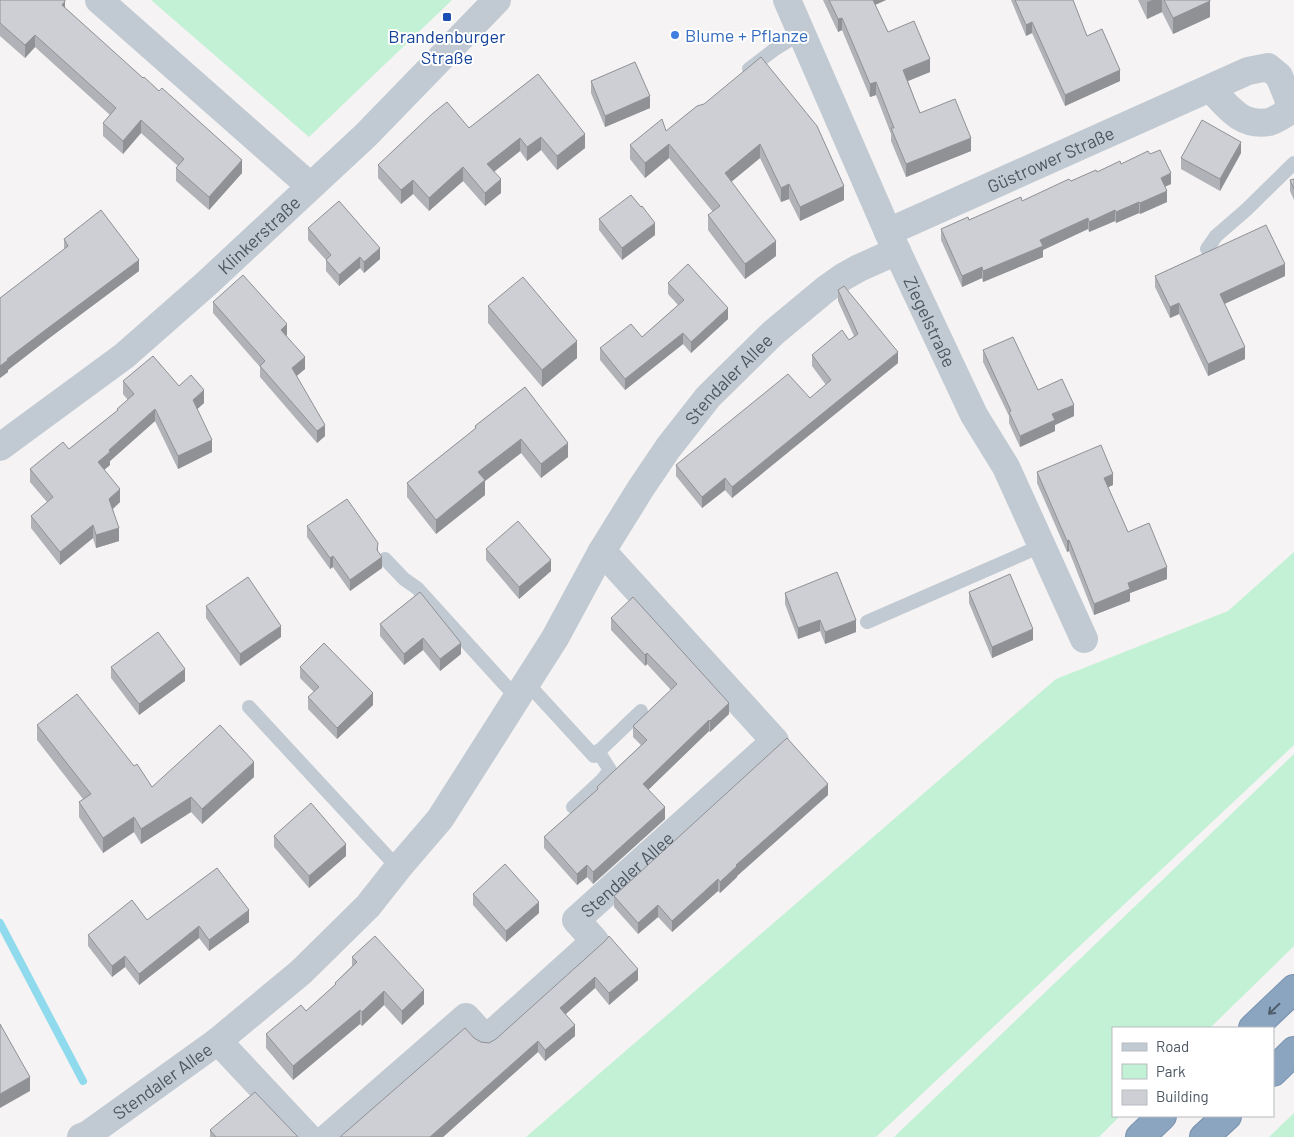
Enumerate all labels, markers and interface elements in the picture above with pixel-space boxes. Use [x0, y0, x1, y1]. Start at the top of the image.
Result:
marker: Brandenburger Straße [441, 11, 453, 23]
place label: Blume + Pflanze [685, 24, 808, 46]
place label: Brandenburger Straße [388, 25, 506, 68]
marker: Blume + Pflanze [669, 29, 681, 41]
street label: Güstrower Straße [984, 121, 1117, 197]
street label: Klinkerstraße [213, 191, 305, 279]
street label: Ziegelstraße [899, 273, 961, 371]
street label: Stendaler Allee [680, 329, 777, 429]
street label: Stendaler Allee [576, 827, 678, 922]
one-way arrow [1267, 1003, 1280, 1015]
legend [1112, 1027, 1274, 1117]
text: Road [1156, 1037, 1189, 1055]
street label: Stendaler Allee [108, 1038, 216, 1124]
text: Park [1156, 1062, 1186, 1080]
text: Building [1156, 1087, 1209, 1105]

